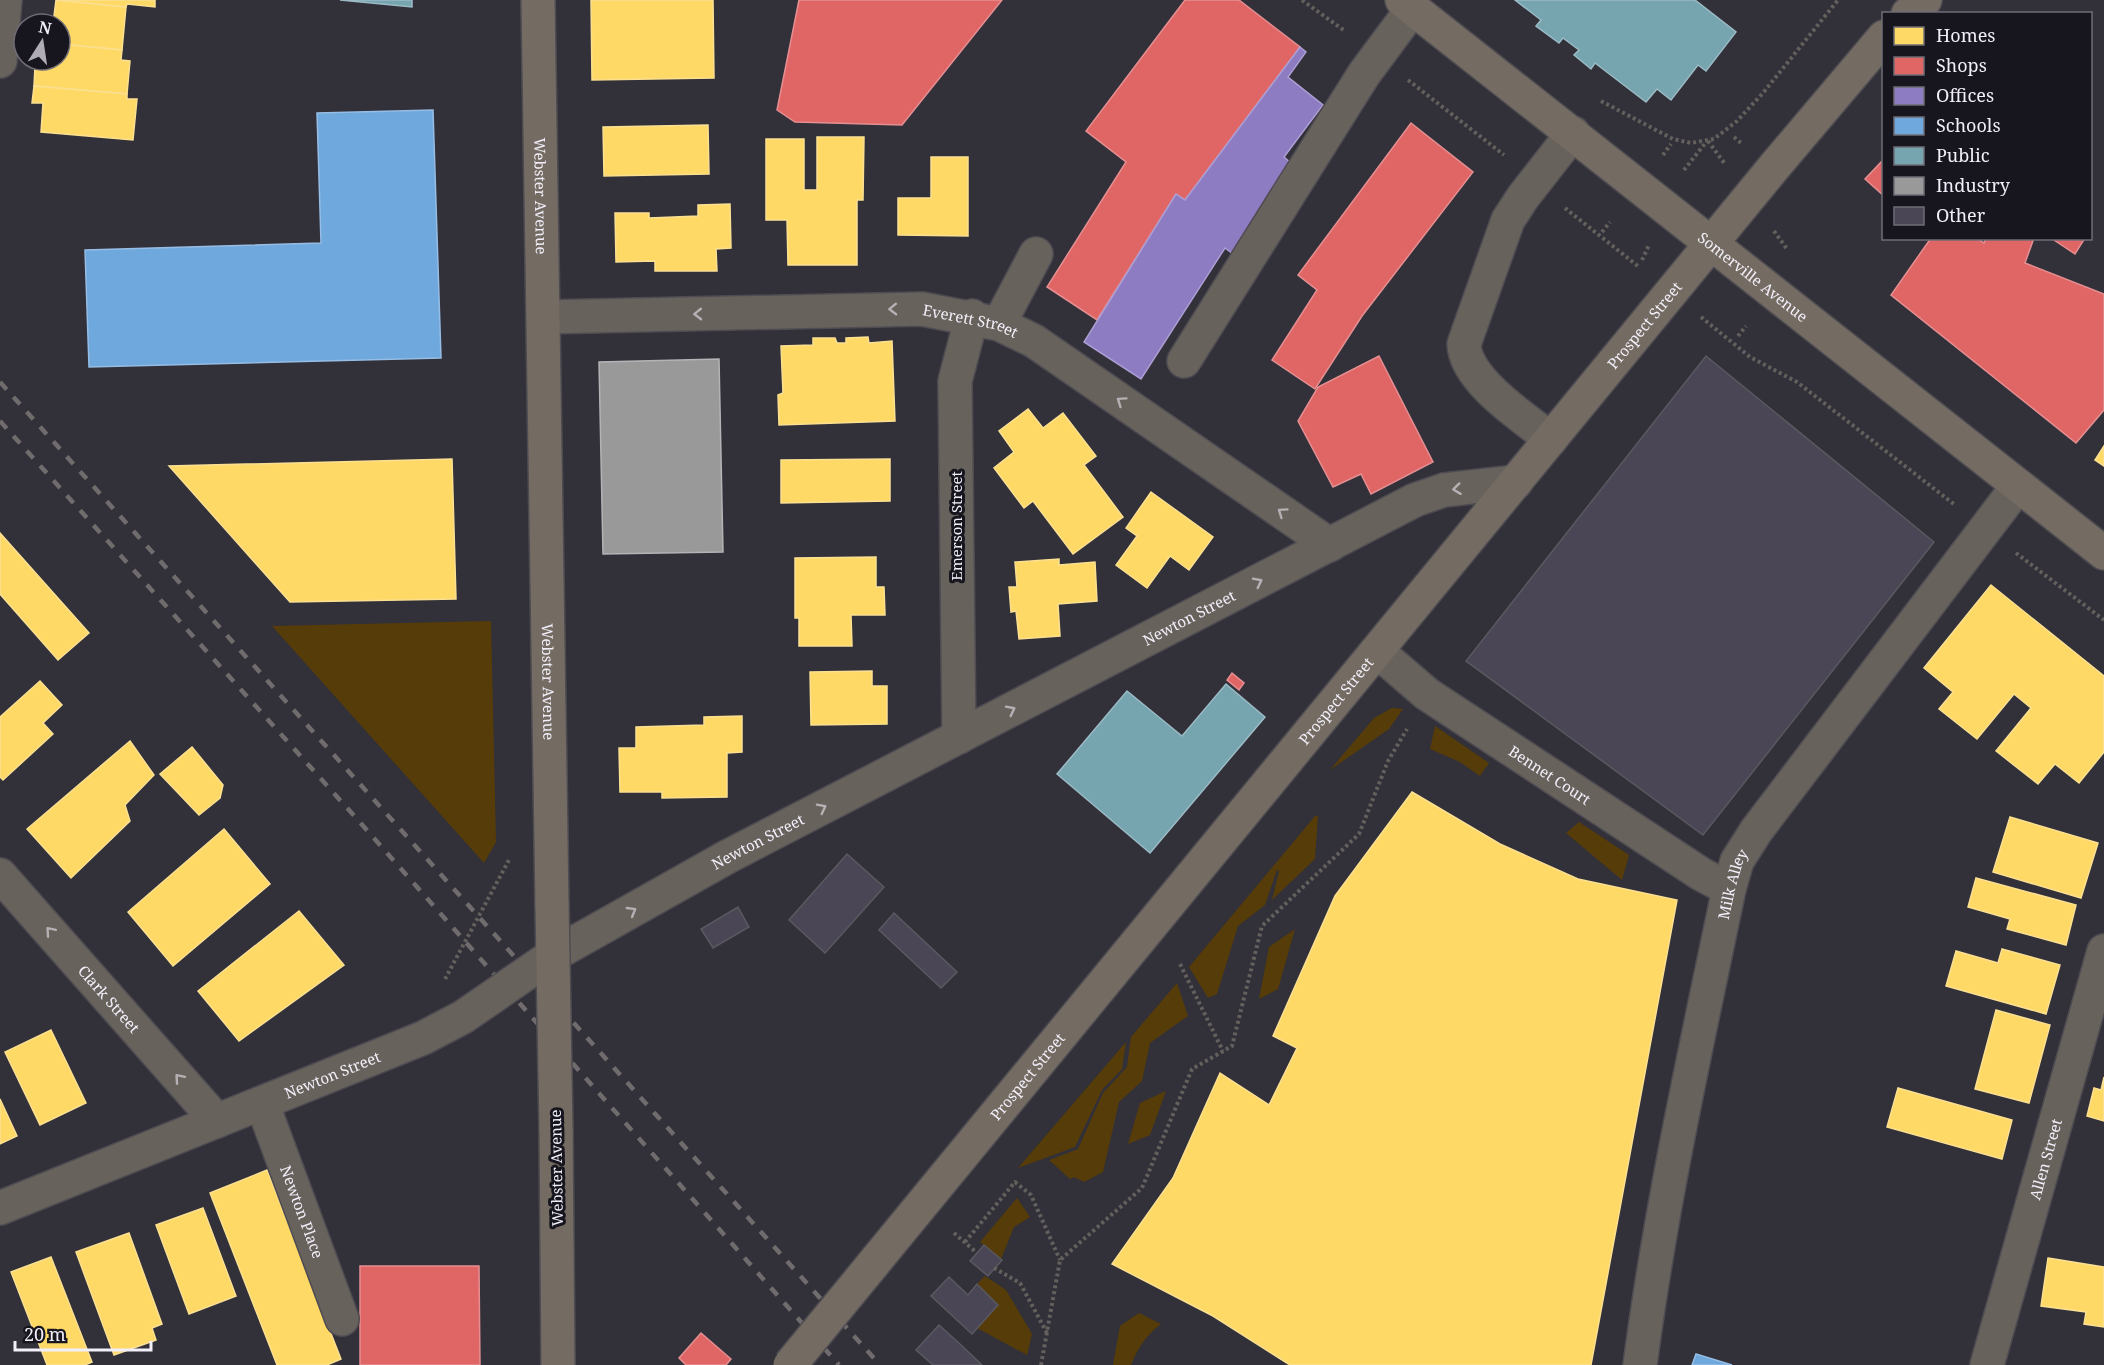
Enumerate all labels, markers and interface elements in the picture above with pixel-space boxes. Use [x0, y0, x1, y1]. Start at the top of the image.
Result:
north arrow [12, 12, 72, 72]
legend [1882, 12, 2092, 240]
text: N [37, 15, 54, 39]
text: Homes [1936, 23, 1995, 47]
text: Shops [1936, 53, 1987, 77]
text: Offices [1936, 83, 1994, 107]
text: Schools [1936, 113, 2001, 137]
street label: Webster Avenue [530, 137, 552, 255]
text: Public [1936, 143, 1990, 167]
text: Industry [1936, 173, 2011, 197]
text: Other [1936, 203, 1986, 227]
street label: Somerville Avenue [1694, 227, 1812, 326]
street label: Prospect Street [1602, 277, 1686, 373]
street label: Everett Street [921, 299, 1022, 342]
one-way arrow [889, 303, 898, 316]
one-way arrow [694, 308, 703, 320]
one-way arrow [1117, 397, 1128, 408]
street label: Emerson Street [946, 471, 966, 581]
one-way arrow [1453, 482, 1462, 494]
one-way arrow [1277, 508, 1288, 519]
one-way arrow [1252, 578, 1263, 589]
street label: Newton Street [1139, 585, 1239, 650]
street label: Webster Avenue [538, 623, 559, 740]
street label: Prospect Street [1294, 653, 1377, 748]
one-way arrow [1004, 706, 1015, 717]
street label: Bennet Court [1505, 741, 1595, 809]
one-way arrow [815, 804, 826, 815]
street label: Newton Street [708, 809, 807, 874]
street label: Milk Alley [1713, 844, 1753, 921]
one-way arrow [626, 907, 636, 918]
one-way arrow [46, 928, 57, 938]
street label: Clark Street [74, 961, 144, 1037]
street label: Prospect Street [985, 1028, 1069, 1124]
street label: Newton Street [281, 1046, 383, 1103]
one-way arrow [175, 1074, 186, 1084]
street label: Webster Avenue [545, 1109, 567, 1227]
street label: Allen Street [2024, 1116, 2066, 1202]
street label: Newton Place [276, 1163, 329, 1261]
scale bar [15, 1314, 152, 1352]
text: 20 m [24, 1322, 66, 1346]

